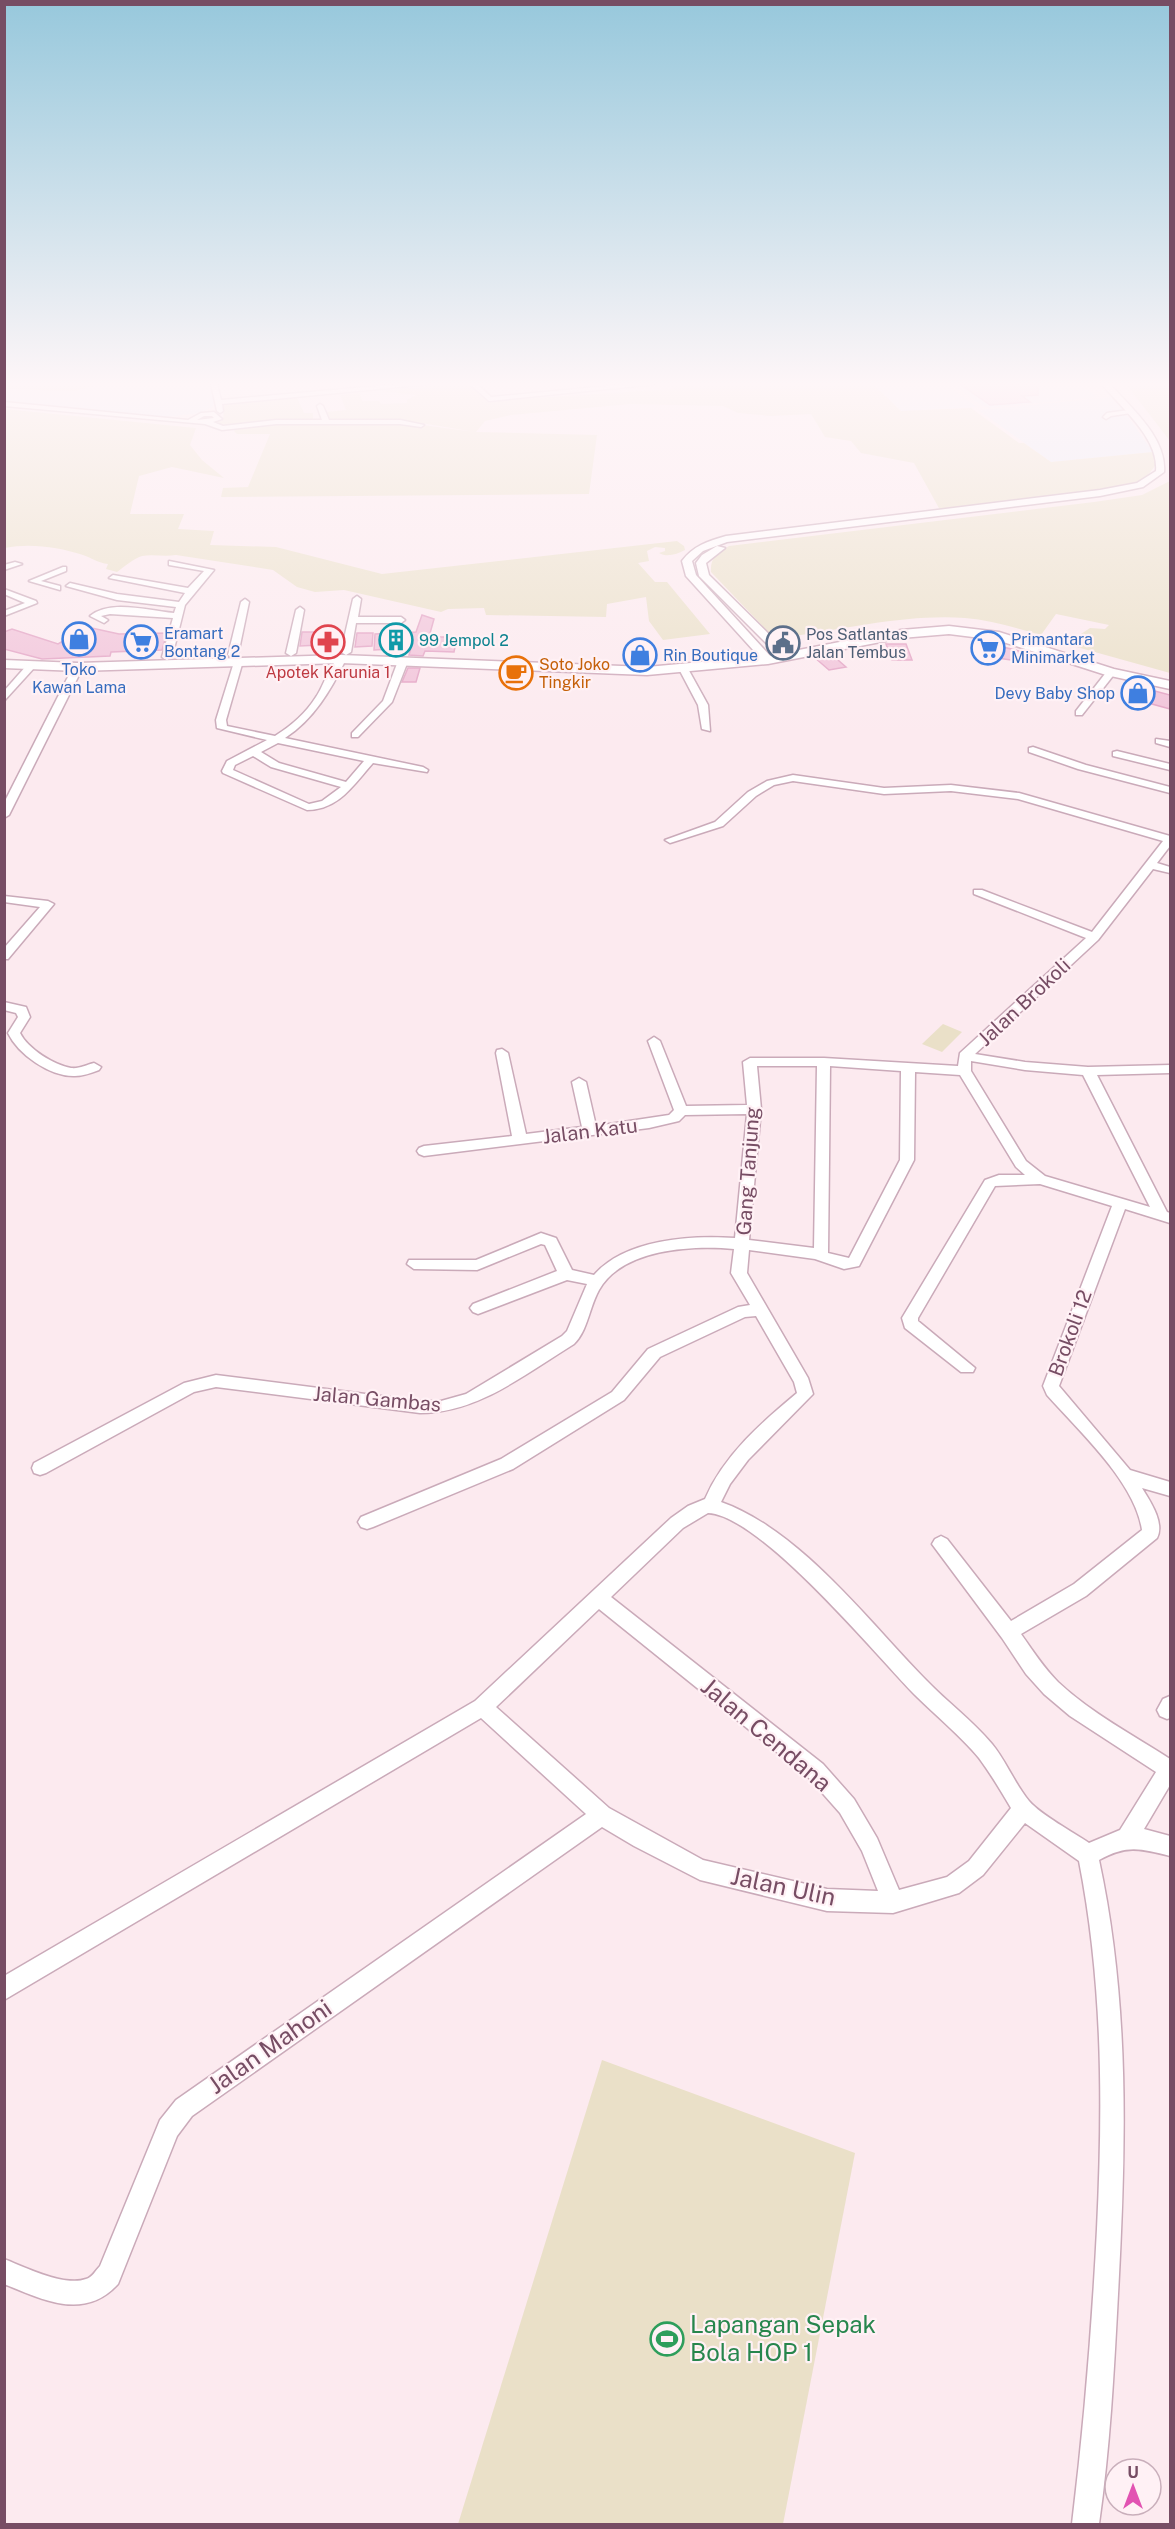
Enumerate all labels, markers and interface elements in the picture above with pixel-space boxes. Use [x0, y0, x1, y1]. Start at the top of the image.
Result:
shop icon: Toko Kawan Lama [61, 621, 97, 657]
building icon: 99 Jempol 2 [378, 622, 414, 658]
supermarket icon: Eramart Bontang 2 [123, 624, 159, 660]
place label: Eramart Bontang 2 [164, 624, 240, 661]
pharmacy icon: Apotek Karunia 1 [310, 624, 346, 660]
public building icon: Pos Satlantas Jalan Tembus [765, 625, 801, 661]
place label: Pos Satlantas Jalan Tembus [806, 625, 908, 662]
supermarket icon: Primantara Minimarket [970, 630, 1006, 666]
place label: Primantara Minimarket [1011, 630, 1095, 667]
place label: 99 Jempol 2 [419, 631, 509, 650]
shop icon: Rin Boutique [622, 637, 658, 673]
place label: Rin Boutique [663, 646, 758, 665]
cafe icon: Soto Joko Tingkir [498, 655, 534, 691]
place label: Soto Joko Tingkir [539, 655, 610, 692]
place label: Toko Kawan Lama [32, 660, 126, 697]
place label: Apotek Karunia 1 [265, 663, 391, 682]
shop icon: Devy Baby Shop [1120, 675, 1156, 711]
place label: Devy Baby Shop [994, 684, 1115, 703]
street label: Jalan Brokoli [973, 953, 1075, 1051]
street label: Gang Tanjung [732, 1106, 764, 1236]
street label: Jalan Katu [541, 1113, 639, 1149]
street label: Brokoli 12 [1043, 1286, 1097, 1380]
street label: Jalan Gambas [312, 1381, 442, 1417]
street label: Jalan Cendana [696, 1672, 837, 1797]
street label: Jalan Ulin [728, 1861, 838, 1911]
street label: Jalan Mahoni [202, 1993, 337, 2099]
place label: Lapangan Sepak Bola HOP 1 [690, 2310, 876, 2366]
sports icon: Lapangan Sepak Bola HOP 1 [649, 2321, 685, 2357]
north arrow [1103, 2457, 1163, 2517]
text: U [1127, 2463, 1139, 2482]

